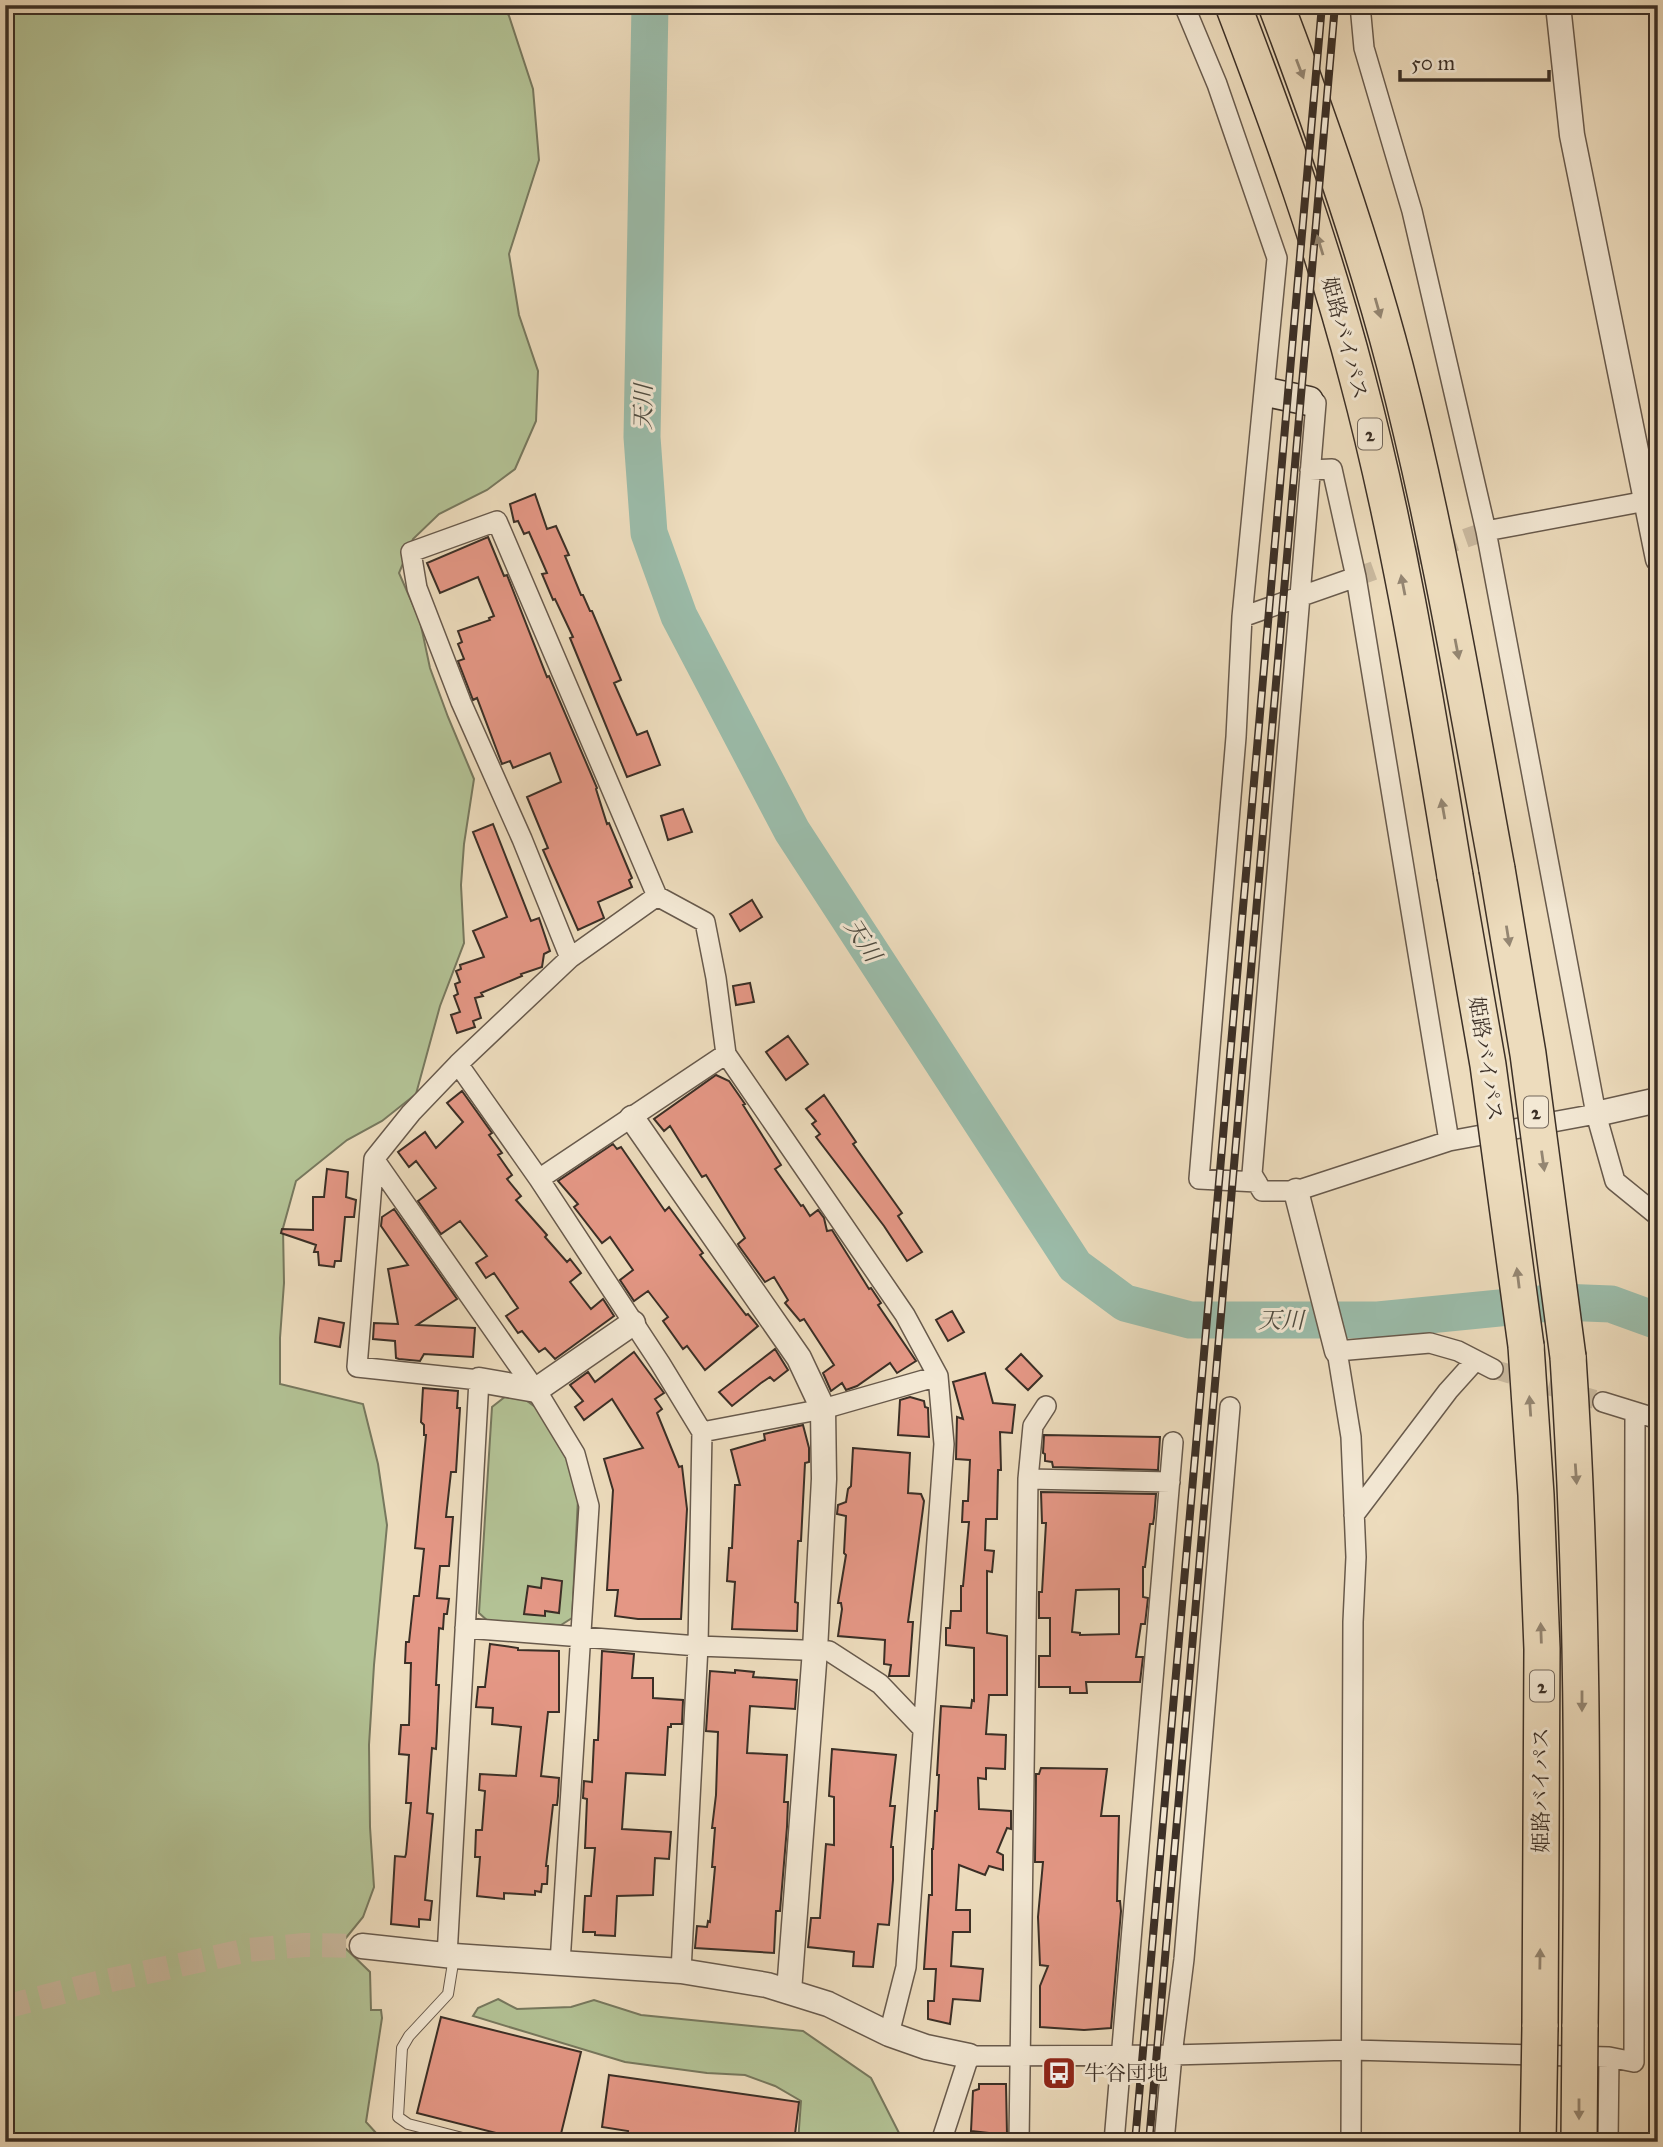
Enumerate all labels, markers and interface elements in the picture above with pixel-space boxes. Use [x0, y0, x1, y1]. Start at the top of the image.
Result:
scale bar [1400, 38, 1549, 82]
text: 50 m [1411, 50, 1456, 76]
one-way arrow [1295, 59, 1306, 80]
one-way arrow [1314, 234, 1324, 255]
street label: 姫路バイパス [1316, 274, 1374, 402]
one-way arrow [1374, 298, 1384, 319]
water label: 天川 [629, 381, 657, 430]
road number: 2 [1358, 418, 1382, 449]
one-way arrow [1398, 574, 1409, 596]
one-way arrow [1451, 638, 1462, 660]
one-way arrow [1438, 797, 1449, 819]
water label: 天川 [839, 913, 889, 969]
one-way arrow [1503, 925, 1514, 947]
street label: 姫路バイパス [1463, 995, 1509, 1123]
road number: 2 [1524, 1096, 1548, 1128]
one-way arrow [1538, 1150, 1549, 1172]
one-way arrow [1512, 1267, 1523, 1289]
water label: 天川 [1258, 1306, 1307, 1334]
one-way arrow [1524, 1395, 1535, 1417]
one-way arrow [1570, 1463, 1581, 1485]
one-way arrow [1536, 1622, 1547, 1644]
road number: 2 [1530, 1670, 1554, 1702]
one-way arrow [1576, 1691, 1588, 1713]
street label: 姫路バイパス [1528, 1727, 1554, 1853]
one-way arrow [1534, 1948, 1546, 1970]
bus stop icon: 牛谷団地 [1040, 2054, 1078, 2092]
place label: 牛谷団地 [1084, 2060, 1168, 2086]
one-way arrow [1573, 2098, 1585, 2120]

